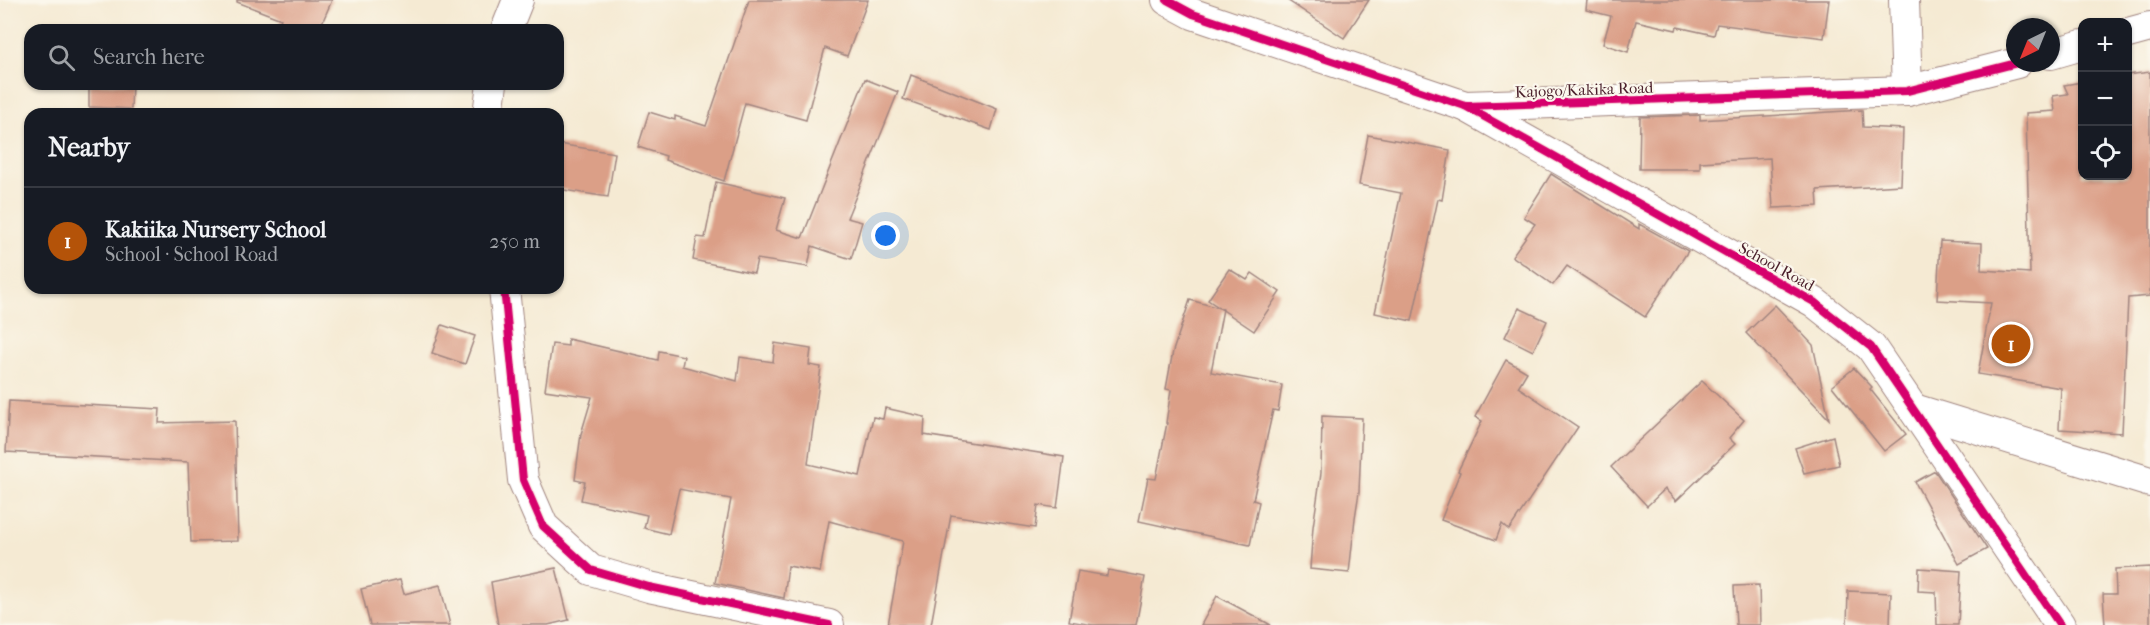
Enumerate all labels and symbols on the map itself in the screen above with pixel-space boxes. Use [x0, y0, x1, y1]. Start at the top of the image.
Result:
north arrow [2006, 18, 2060, 72]
street label: Kajogo/Kakika Road [1514, 78, 1654, 101]
your location [871, 221, 900, 250]
street label: School Road [1736, 238, 1818, 295]
pin: 1 [1992, 322, 2030, 366]

